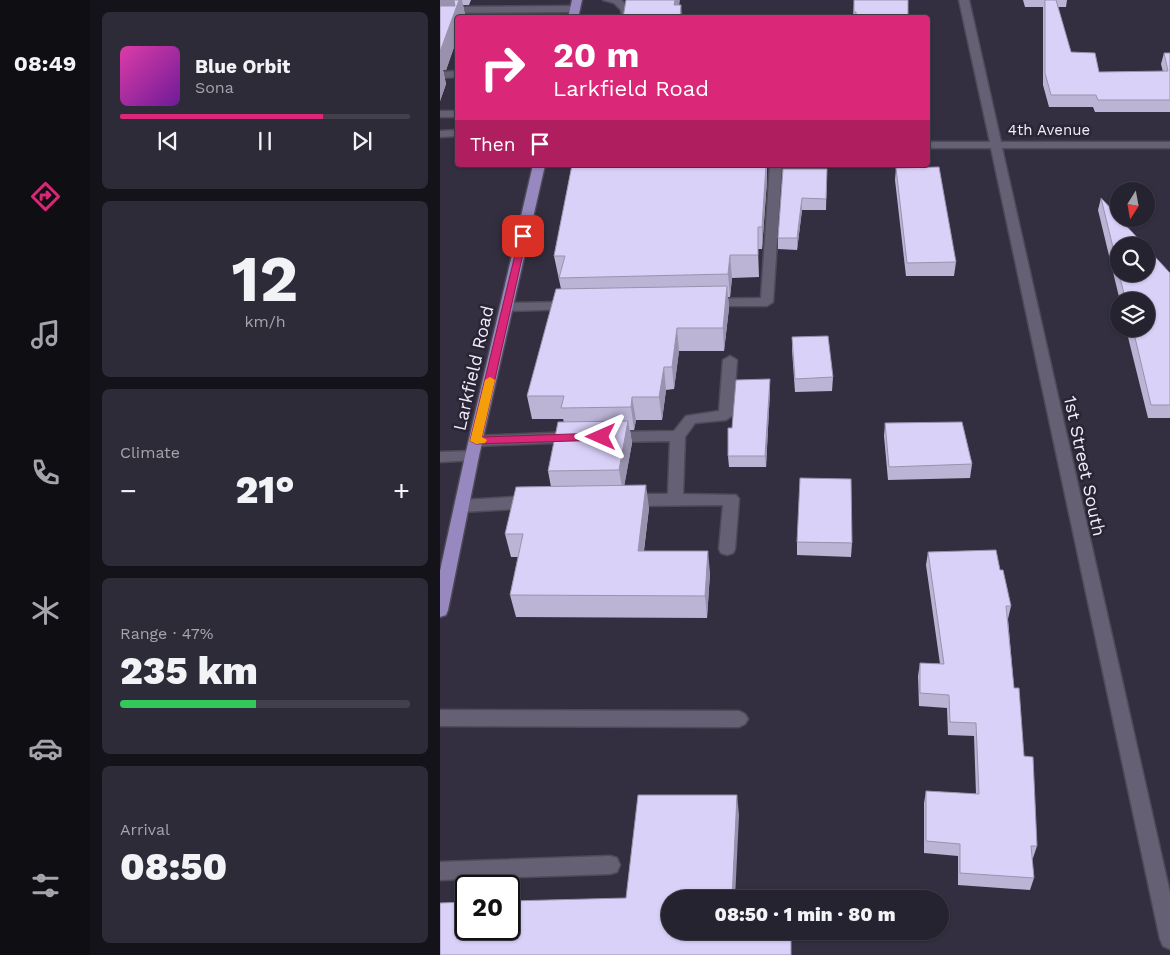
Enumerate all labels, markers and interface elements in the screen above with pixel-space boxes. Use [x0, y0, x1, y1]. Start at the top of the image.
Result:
text: 20 m [553, 34, 639, 76]
icon: right [470, 35, 535, 100]
text: 08:49 [14, 51, 76, 76]
text: Blue Orbit [195, 55, 290, 78]
text: Larkfield Road [553, 76, 709, 101]
text: Sona [195, 78, 234, 97]
street label: 4th Avenue [1008, 121, 1090, 139]
icon: previous [154, 127, 182, 155]
icon: pause [251, 127, 279, 155]
icon: next [348, 127, 376, 155]
icon: arrive [526, 130, 554, 158]
text: Then [470, 133, 516, 156]
icon: directions [28, 179, 63, 214]
north arrow [1110, 182, 1155, 228]
map controls [1110, 182, 1155, 337]
pin [502, 215, 544, 257]
icon: arrive [509, 222, 537, 250]
button: search [1110, 237, 1155, 282]
text: 12 [232, 241, 298, 317]
button: layers [1110, 292, 1155, 337]
street label: Larkfield Road [448, 303, 498, 433]
text: km/h [244, 312, 286, 331]
icon: music [28, 317, 63, 352]
street label: 1st Street South [1060, 394, 1110, 538]
position arrow [574, 410, 626, 462]
text: Climate [120, 443, 180, 462]
icon: phone [28, 455, 63, 490]
text: 21° [235, 468, 295, 512]
text: − [120, 474, 137, 507]
text: + [393, 474, 410, 507]
icon: climate [28, 593, 63, 628]
text: Range · 47% [120, 624, 214, 643]
text: 235 km [120, 649, 258, 693]
icon: car [28, 731, 63, 766]
text: Arrival [120, 820, 170, 839]
text: 08:50 [120, 845, 227, 889]
icon: filters [28, 868, 63, 903]
speed limit sign: 20 [455, 875, 520, 940]
text: 08:50 · 1 min · 80 m [715, 903, 895, 926]

